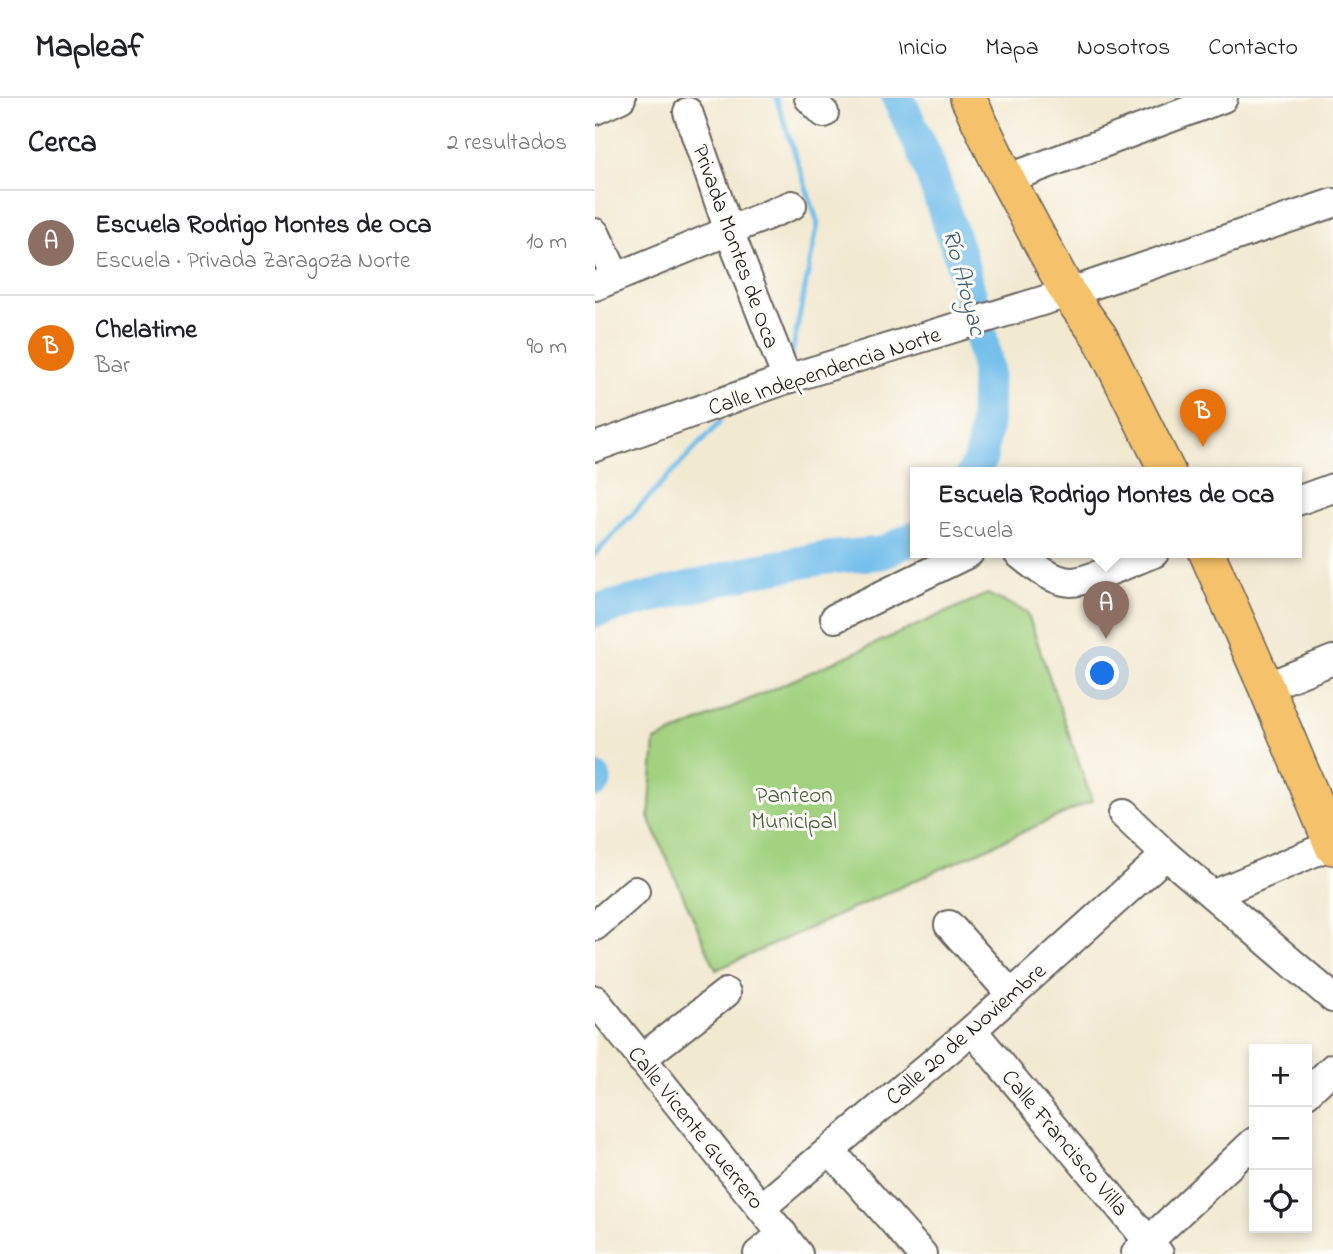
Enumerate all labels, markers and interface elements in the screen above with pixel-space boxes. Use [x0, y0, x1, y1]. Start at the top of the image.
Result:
text: Mapleaf [35, 24, 143, 72]
text: Inicio [898, 31, 947, 66]
text: Mapa [985, 31, 1039, 66]
text: Nosotros [1077, 31, 1170, 66]
text: Contacto [1208, 31, 1298, 66]
text: Cerca [28, 122, 97, 166]
text: 2 resultados [447, 127, 567, 160]
street label: Privada Montes de Oca [682, 140, 787, 354]
text: Escuela Rodrigo Montes de Oca [95, 207, 432, 245]
text: A [44, 226, 58, 259]
text: 10 m [526, 226, 567, 259]
water label: Río Atoyac [932, 226, 994, 341]
text: Escuela · Privada Zaragoza Norte [95, 245, 410, 278]
text: Chelatime [95, 312, 197, 350]
street label: Calle Independencia Norte [704, 319, 946, 426]
text: B [43, 331, 59, 364]
text: 90 m [527, 331, 567, 364]
text: Bar [95, 350, 130, 383]
pin: B [1180, 389, 1226, 447]
popup [910, 467, 1302, 558]
text: Escuela Rodrigo Montes de Oca [938, 477, 1274, 515]
text: Escuela [938, 515, 1013, 548]
pin: A [1083, 581, 1129, 639]
your location [1085, 656, 1119, 690]
park label: Panteon Municipal [751, 780, 837, 839]
street label: Calle 20 de Noviembre [879, 955, 1055, 1114]
street label: Calle Vicente Guerrero [619, 1040, 771, 1217]
map controls [1249, 1044, 1312, 1233]
button: + [1249, 1044, 1312, 1107]
street label: Calle Francisco Villa [993, 1063, 1136, 1224]
button: − [1249, 1107, 1312, 1170]
button: locate [1249, 1170, 1312, 1233]

